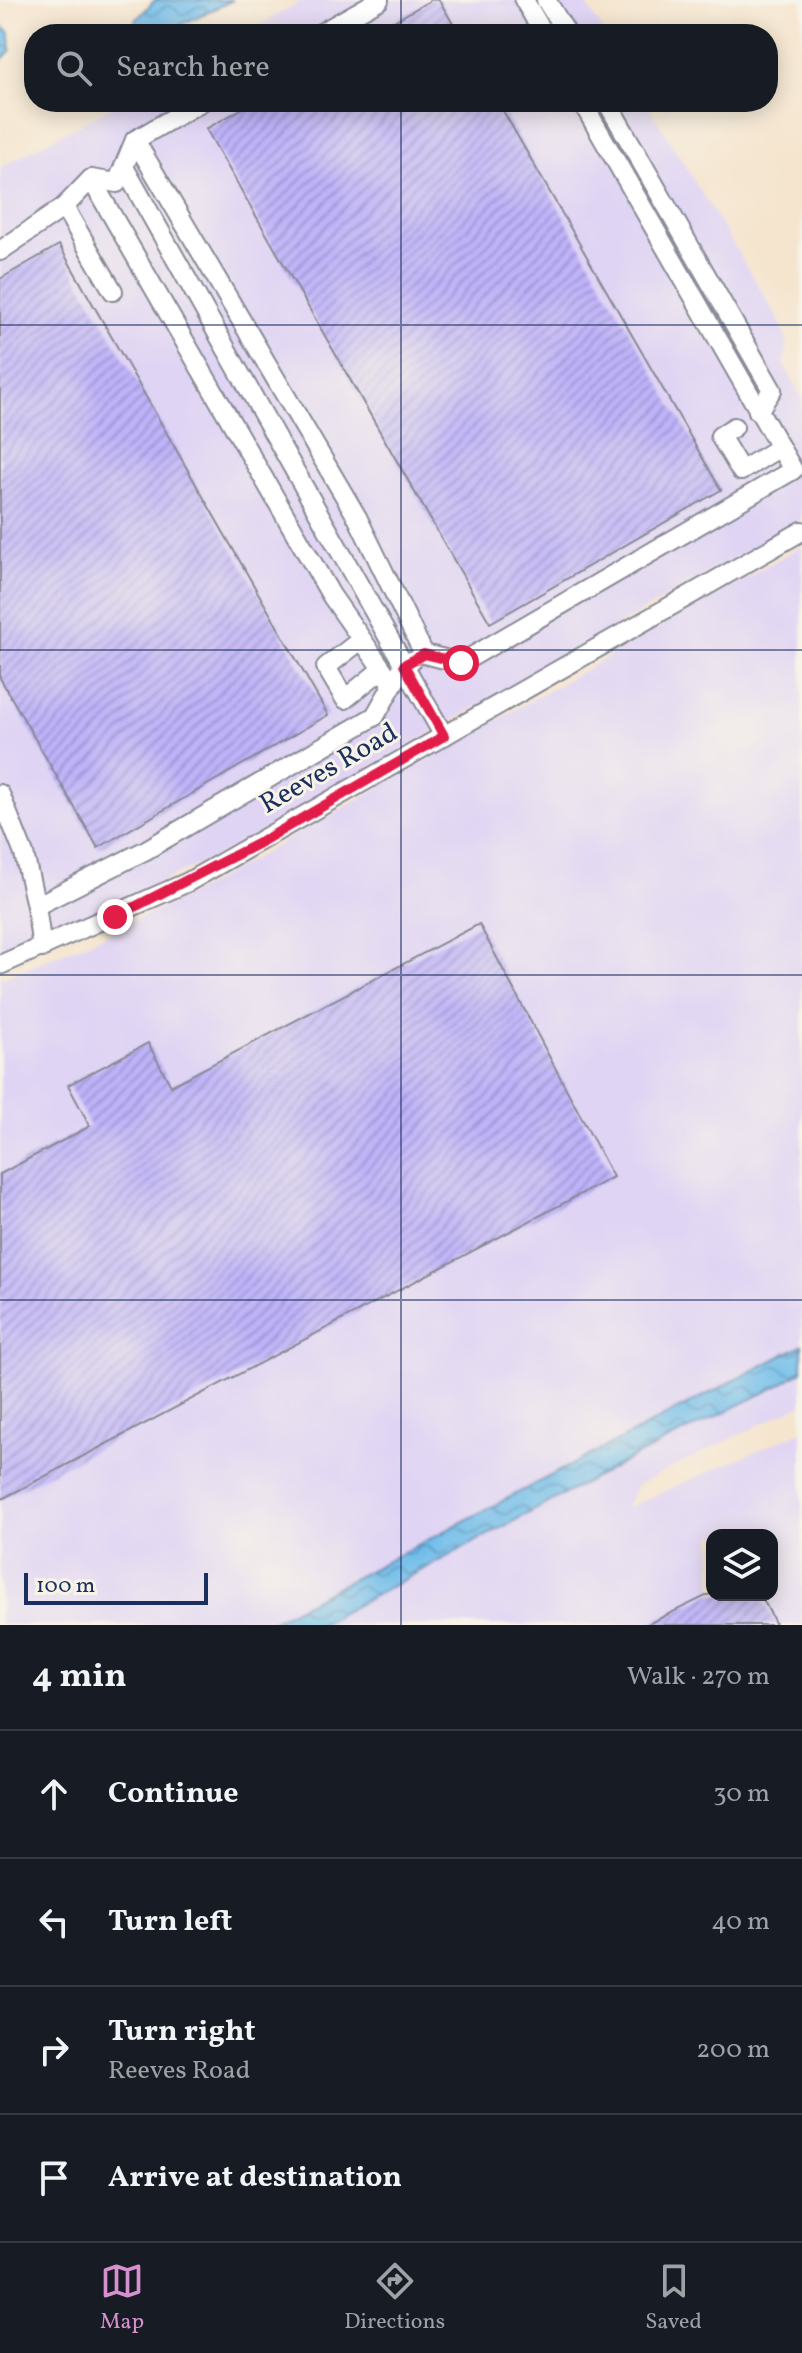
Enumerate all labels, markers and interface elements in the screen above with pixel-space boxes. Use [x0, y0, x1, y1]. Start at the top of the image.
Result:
search box [24, 24, 778, 112]
icon: search [52, 46, 96, 90]
text: Search here [116, 47, 270, 89]
route start [443, 645, 479, 681]
street label: Reeves Road [253, 714, 405, 824]
route end [97, 899, 133, 935]
map controls [706, 1529, 778, 1601]
button: layers [706, 1529, 778, 1601]
scale bar [24, 1569, 208, 1605]
text: 100 m [36, 1571, 95, 1602]
text: 4 min [32, 1654, 127, 1701]
text: Walk · 270 m [627, 1659, 770, 1695]
icon: ahead [32, 1772, 76, 1816]
text: Continue [108, 1773, 239, 1815]
text: 30 m [713, 1776, 770, 1812]
icon: left [32, 1900, 76, 1944]
text: Turn left [108, 1901, 232, 1943]
text: 40 m [711, 1904, 770, 1940]
text: Turn right [108, 2011, 256, 2053]
icon: right [32, 2028, 76, 2072]
text: 200 m [696, 2032, 770, 2068]
text: Reeves Road [108, 2053, 250, 2089]
icon: arrive [32, 2156, 76, 2200]
text: Arrive at destination [108, 2157, 402, 2199]
tab: Map [100, 2259, 144, 2338]
tab: Directions [344, 2259, 445, 2338]
tab: Saved [645, 2259, 702, 2338]

